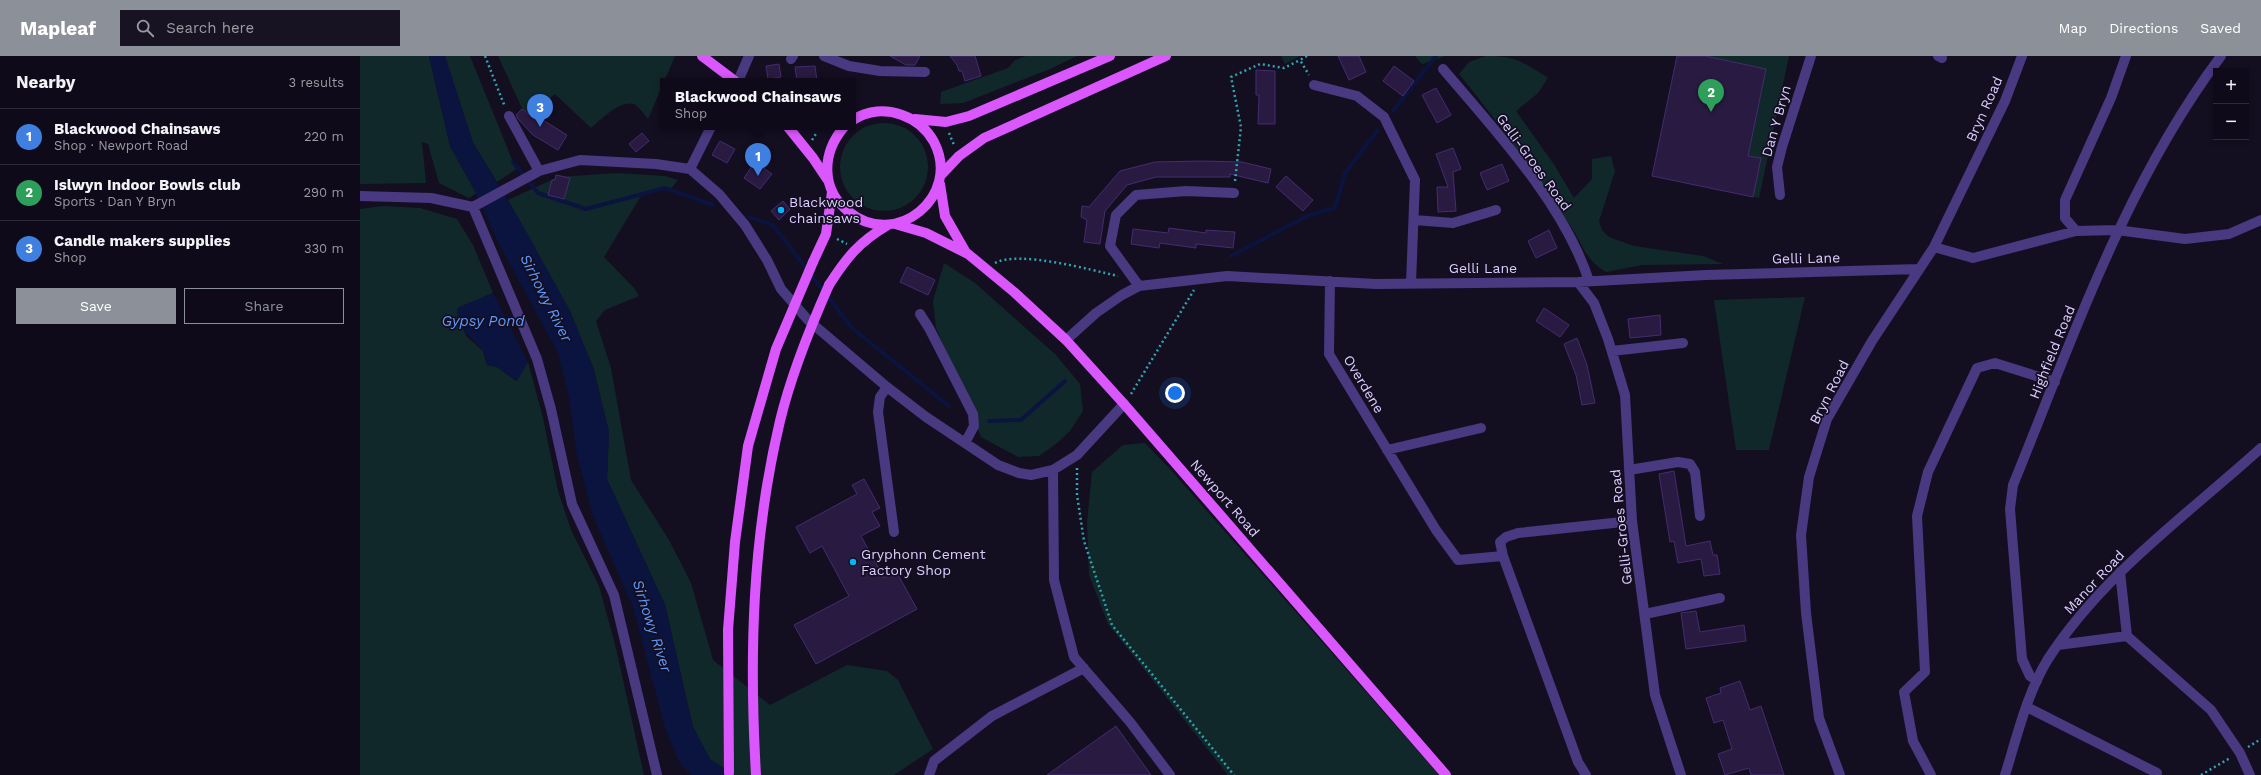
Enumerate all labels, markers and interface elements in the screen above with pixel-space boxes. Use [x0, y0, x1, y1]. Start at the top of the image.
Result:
search box [120, 10, 400, 46]
text: Mapleaf [20, 17, 96, 40]
icon: search [134, 17, 156, 39]
text: Search here [166, 19, 254, 37]
text: Map [2059, 20, 2087, 36]
text: Directions [2109, 20, 2178, 36]
text: Saved [2200, 20, 2241, 36]
map controls [2213, 68, 2249, 140]
button: + [2213, 68, 2249, 104]
text: Nearby [16, 72, 75, 92]
street label: Bryn Road [1963, 74, 2005, 144]
text: 3 results [289, 75, 344, 90]
popup [660, 78, 856, 130]
pin: 2 [1698, 79, 1724, 112]
street label: Dan Y Bryn [1758, 83, 1794, 159]
text: Blackwood Chainsaws [675, 88, 841, 106]
pin: 3 [527, 94, 553, 127]
button: − [2213, 104, 2249, 140]
text: Shop [675, 106, 707, 121]
street label: Gelli-Groes Road [1493, 110, 1575, 214]
text: Blackwood Chainsaws [54, 120, 220, 138]
text: 1 [26, 129, 32, 144]
text: 220 m [304, 129, 344, 144]
text: Shop · Newport Road [54, 138, 188, 153]
pin: 1 [745, 143, 771, 176]
text: Islwyn Indoor Bowls club [54, 176, 241, 194]
text: 2 [25, 185, 33, 200]
text: 290 m [303, 185, 344, 200]
text: Sports · Dan Y Bryn [54, 194, 176, 209]
place label: Blackwood chainsaws [789, 194, 863, 226]
marker: Blackwood chainsaws [776, 205, 786, 215]
text: Candle makers supplies [54, 232, 231, 250]
text: 3 [25, 241, 33, 256]
text: 330 m [304, 241, 344, 256]
street label: Gelli Lane [1772, 249, 1840, 267]
text: Shop [54, 250, 86, 265]
water label: Sirhowy River [516, 251, 576, 346]
street label: Gelli Lane [1449, 260, 1517, 276]
button: Save [16, 288, 176, 324]
button: Share [184, 288, 344, 324]
street label: Highfield Road [2026, 303, 2078, 401]
water label: Gypsy Pond [442, 312, 525, 330]
street label: Overdene [1340, 352, 1388, 416]
street label: Bryn Road [1806, 357, 1852, 427]
your location [1165, 383, 1185, 403]
street label: Newport Road [1187, 456, 1263, 540]
street label: Gelli-Groes Road [1607, 468, 1635, 586]
place label: Gryphonn Cement Factory Shop [861, 546, 986, 578]
street label: Manor Road [2060, 547, 2128, 617]
marker: Gryphonn Cement Factory Shop [848, 557, 858, 567]
water label: Sirhowy River [629, 577, 676, 676]

